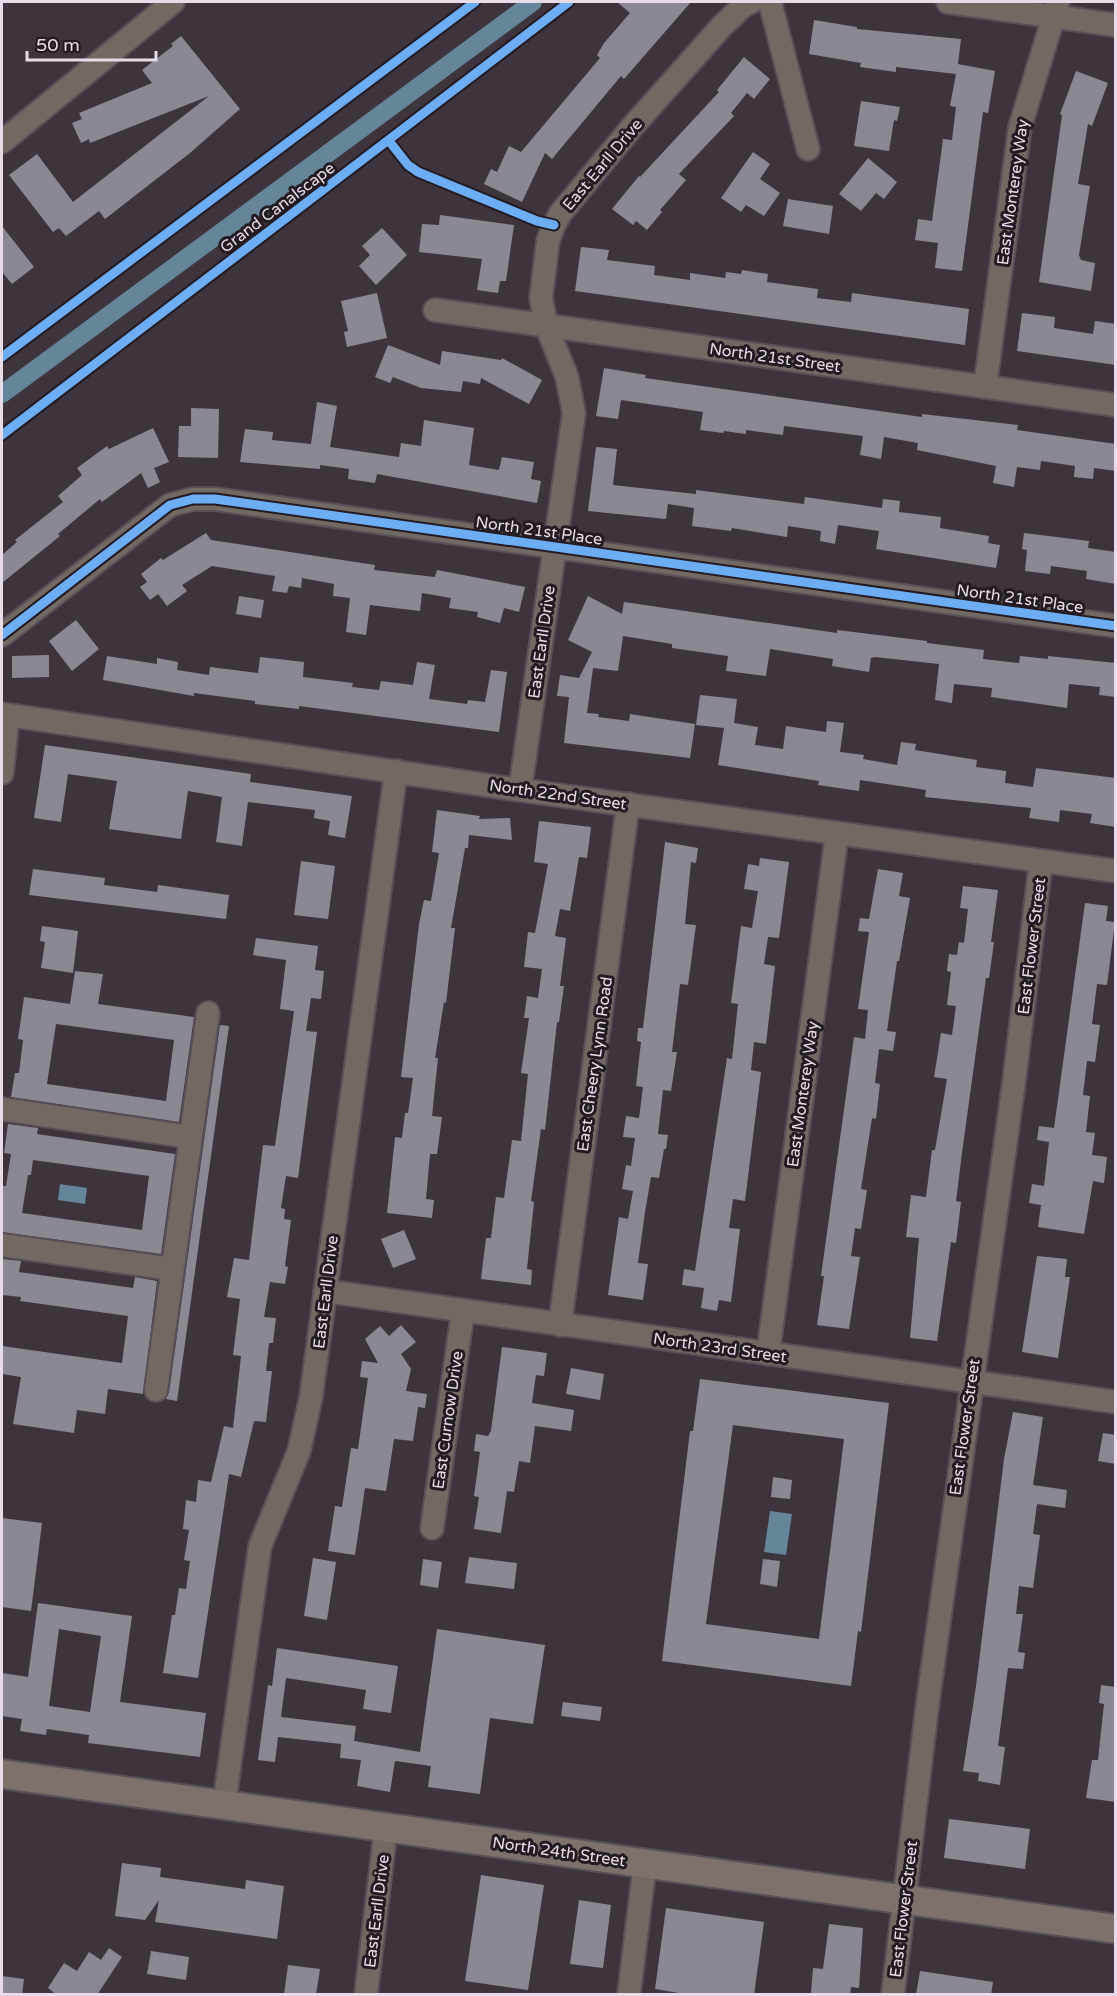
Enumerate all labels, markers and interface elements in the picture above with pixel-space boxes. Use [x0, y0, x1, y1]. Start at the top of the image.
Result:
scale bar [27, 24, 156, 62]
text: 50 m [36, 34, 80, 56]
street label: East Earll Drive [559, 115, 647, 215]
street label: East Monterey Way [993, 117, 1033, 266]
street label: Grand Canalscape [216, 158, 339, 257]
street label: North 21st Street [708, 339, 842, 377]
street label: North 21st Place [474, 512, 603, 550]
street label: North 21st Place [955, 580, 1084, 618]
street label: East Earll Drive [524, 584, 560, 700]
street label: North 22nd Street [488, 775, 628, 815]
street label: East Flower Street [1014, 877, 1050, 1016]
street label: East Cheery Lynn Road [573, 975, 617, 1153]
street label: East Monterey Way [783, 1019, 823, 1168]
street label: East Earll Drive [309, 1234, 343, 1350]
street label: North 23rd Street [652, 1329, 788, 1367]
street label: East Curnow Drive [428, 1350, 468, 1491]
street label: East Flower Street [945, 1358, 984, 1497]
street label: North 24th Street [491, 1833, 627, 1871]
street label: East Flower Street [886, 1840, 922, 1979]
street label: East Earll Drive [360, 1853, 394, 1969]

